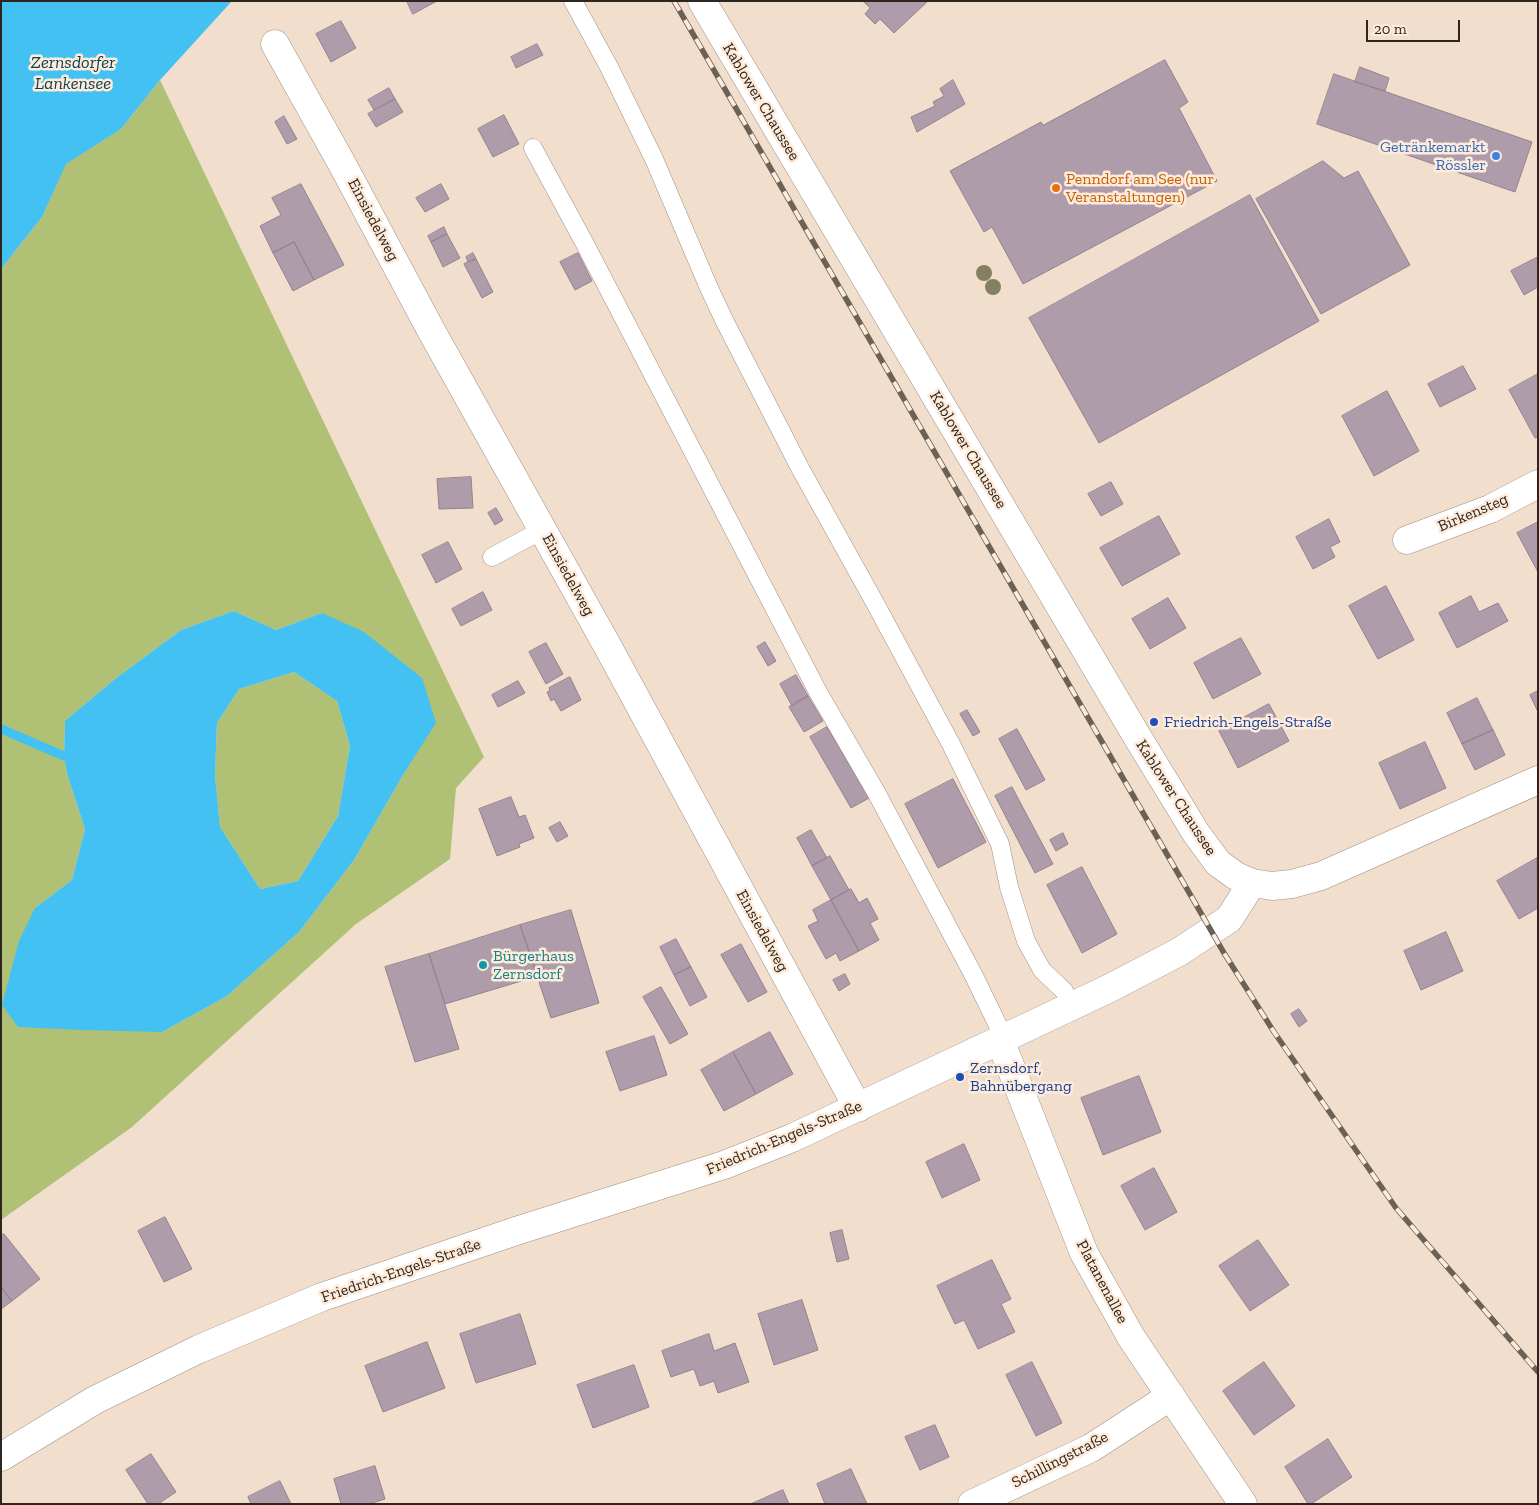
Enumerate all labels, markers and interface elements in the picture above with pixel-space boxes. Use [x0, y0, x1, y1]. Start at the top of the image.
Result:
scale bar [1369, 10, 1463, 42]
text: 20 m [1374, 20, 1407, 38]
street label: Kablower Chaussee [718, 40, 804, 164]
water label: Zernsdorfer Lankensee [31, 52, 115, 94]
place label: Getränkemarkt Rössler [1380, 137, 1486, 175]
marker: Getränkemarkt Rössler [1490, 150, 1502, 162]
place label: Penndorf am See (nur Veranstaltungen) [1066, 169, 1214, 207]
street label: Einsiedelweg [343, 175, 403, 265]
marker: Penndorf am See (nur Veranstaltungen) [1050, 182, 1062, 194]
street label: Kablower Chaussee [925, 388, 1011, 512]
street label: Birkensteg [1435, 490, 1511, 536]
street label: Einsiedelweg [538, 531, 598, 619]
place label: Friedrich-Engels-Straße [1164, 712, 1332, 732]
marker: Friedrich-Engels-Straße [1148, 716, 1160, 728]
street label: Kablower Chaussee [1131, 737, 1221, 859]
street label: Einsiedelweg [732, 887, 792, 975]
place label: Bürgerhaus Zernsdorf [493, 946, 574, 984]
marker: Bürgerhaus Zernsdorf [477, 959, 489, 971]
place label: Zernsdorf, Bahnübergang [970, 1058, 1072, 1096]
marker: Zernsdorf, Bahnübergang [954, 1071, 966, 1083]
street label: Friedrich-Engels-Straße [703, 1096, 865, 1180]
street label: Friedrich-Engels-Straße [319, 1235, 483, 1307]
street label: Platanenallee [1072, 1237, 1132, 1327]
street label: Schillingstraße [1009, 1427, 1111, 1493]

